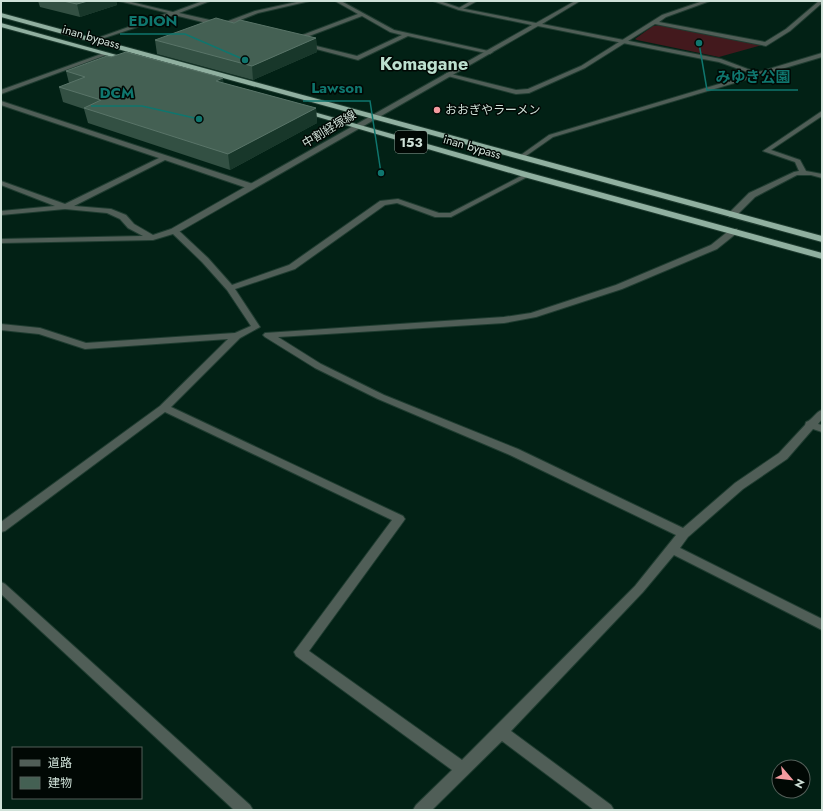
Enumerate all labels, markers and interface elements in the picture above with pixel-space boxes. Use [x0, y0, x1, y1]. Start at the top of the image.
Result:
callout: EDION [120, 7, 185, 34]
text: EDION [128, 10, 178, 32]
street label: inan bypass [60, 20, 122, 54]
district label: Komagane [380, 51, 468, 77]
callout: みゆき公園 [707, 63, 798, 90]
text: みゆき公園 [715, 66, 791, 88]
callout: Lawson [303, 74, 370, 101]
text: Lawson [311, 77, 363, 99]
callout: DCM [91, 79, 142, 106]
text: DCM [100, 82, 134, 104]
place label: おおぎやラーメン [445, 101, 541, 119]
marker: おおぎやラーメン [432, 105, 442, 115]
street label: 中割経塚線 [299, 106, 359, 152]
street label: inan bypass [441, 130, 503, 164]
road number: 153 [395, 131, 427, 153]
legend [12, 747, 142, 799]
text: 道路 [48, 754, 72, 772]
north arrow [771, 759, 811, 799]
text: 建物 [48, 774, 72, 792]
text: N [791, 776, 809, 791]

